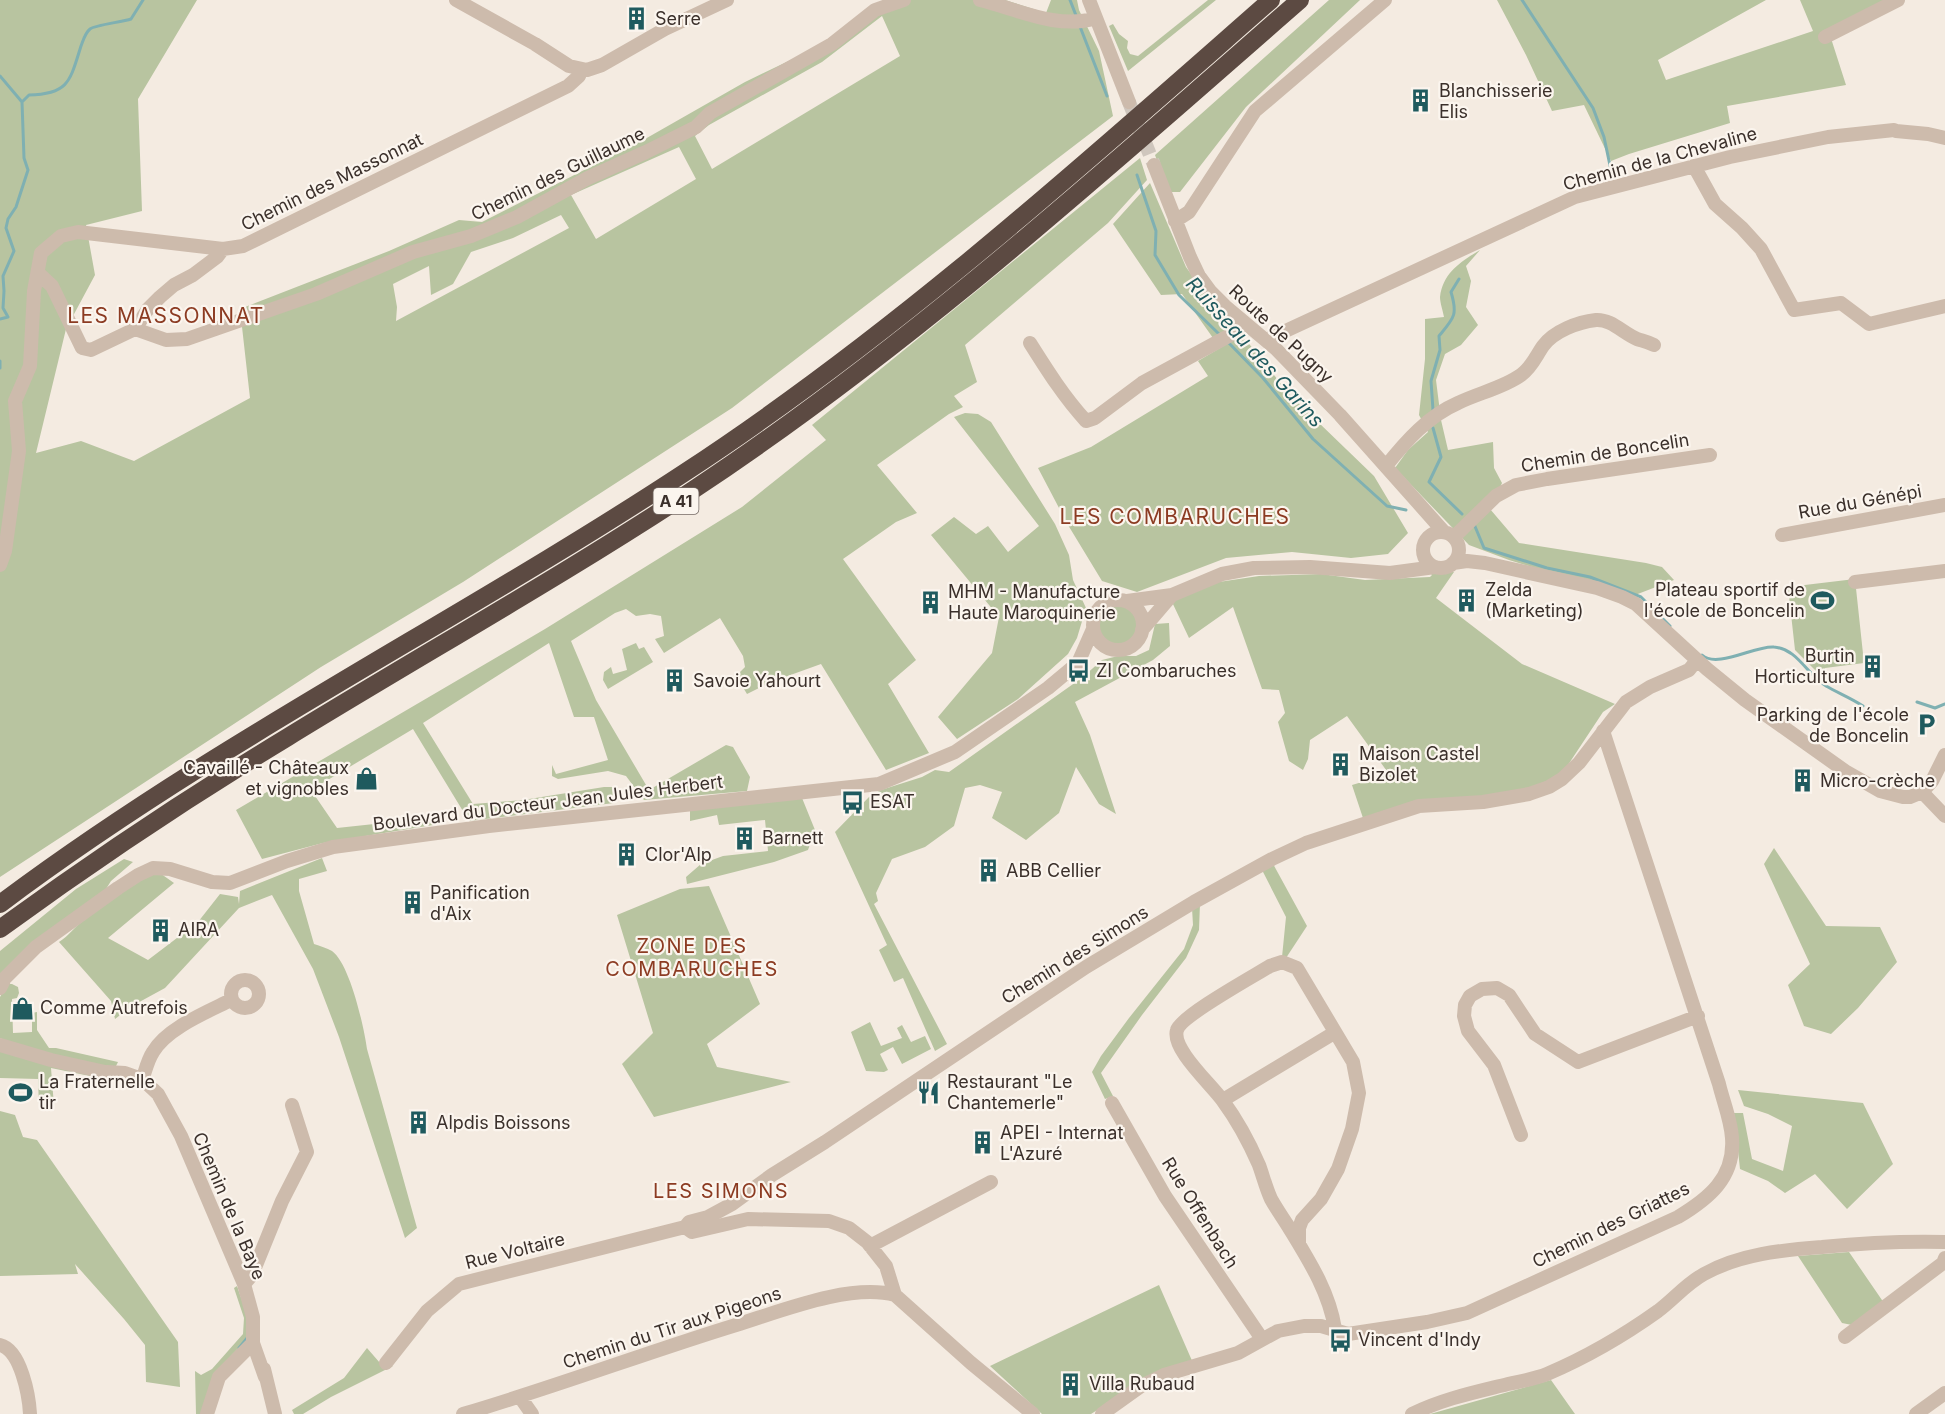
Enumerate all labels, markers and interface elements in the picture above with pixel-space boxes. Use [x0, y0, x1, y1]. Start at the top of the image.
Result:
building icon: Serre [624, 6, 650, 32]
place label: Serre [655, 8, 701, 29]
place label: Blanchisserie Elis [1439, 80, 1553, 122]
building icon: Blanchisserie Elis [1408, 88, 1434, 114]
street label: Chemin des Guillaume [468, 122, 648, 225]
street label: Chemin de la Chevaline [1560, 122, 1759, 195]
street label: Chemin des Massonnat [237, 128, 426, 235]
water label: Ruisseau des Garins [1181, 272, 1329, 432]
street label: Route de Pugny [1225, 280, 1338, 387]
district label: LES MASSONNAT [67, 303, 265, 328]
street label: Chemin de Boncelin [1519, 429, 1691, 476]
street label: Rue du Génépi [1797, 480, 1923, 523]
road number: A 41 [654, 488, 698, 514]
district label: LES COMBARUCHES [1059, 504, 1291, 529]
place label: Zelda (Marketing) [1485, 579, 1583, 621]
place label: Plateau sportif de l'école de Boncelin [1644, 579, 1805, 621]
place label: MHM - Manufacture Haute Maroquinerie [948, 581, 1120, 623]
building icon: Zelda (Marketing) [1454, 587, 1480, 613]
sports icon: Plateau sportif de l'école de Boncelin [1810, 587, 1836, 613]
building icon: MHM - Manufacture Haute Maroquinerie [917, 589, 943, 615]
place label: Burtin Horticulture [1754, 645, 1855, 687]
building icon: Burtin Horticulture [1860, 653, 1886, 679]
bus stop icon: ZI Combaruches [1065, 658, 1091, 684]
place label: ZI Combaruches [1096, 660, 1237, 681]
building icon: Savoie Yahourt [662, 668, 688, 694]
place label: Savoie Yahourt [693, 670, 821, 691]
place label: Parking de l'école de Boncelin [1757, 704, 1909, 746]
parking icon: Parking de l'école de Boncelin [1914, 712, 1940, 738]
place label: Maison Castel Bizolet [1359, 743, 1479, 785]
building icon: Maison Castel Bizolet [1328, 751, 1354, 777]
place label: Cavaillé - Châteaux et vignobles [183, 757, 349, 799]
shop icon: Cavaillé - Châteaux et vignobles [354, 765, 380, 791]
building icon: Micro-crèche [1789, 768, 1815, 794]
place label: Micro-crèche [1820, 770, 1935, 791]
street label: Boulevard du Docteur Jean Jules Herbert [372, 771, 724, 834]
bus stop icon: ESAT [839, 789, 865, 815]
place label: ESAT [870, 791, 915, 812]
building icon: Barnett [731, 825, 757, 851]
place label: Barnett [762, 827, 824, 848]
building icon: Clor'Alp [614, 842, 640, 868]
place label: Clor'Alp [645, 844, 712, 865]
building icon: ABB Cellier [975, 858, 1001, 884]
place label: ABB Cellier [1006, 860, 1101, 881]
place label: Panification d'Aix [430, 882, 530, 924]
building icon: Panification d'Aix [399, 890, 425, 916]
street label: Chemin des Simons [998, 901, 1152, 1008]
building icon: AIRA [147, 917, 173, 943]
place label: AIRA [178, 919, 219, 940]
district label: ZONE DES COMBARUCHES [605, 934, 779, 981]
shop icon: Comme Autrefois [9, 995, 35, 1021]
place label: Comme Autrefois [40, 997, 188, 1018]
place label: La Fraternelle tir [39, 1071, 155, 1113]
place label: Restaurant "Le Chantemerle" [947, 1071, 1073, 1113]
sports icon: La Fraternelle tir [8, 1079, 34, 1105]
restaurant icon: Restaurant "Le Chantemerle" [916, 1079, 942, 1105]
building icon: Alpdis Boissons [405, 1110, 431, 1136]
place label: Alpdis Boissons [436, 1112, 571, 1133]
place label: APEI - Internat L'Azuré [1000, 1122, 1123, 1164]
street label: Chemin de la Baye [189, 1129, 270, 1283]
building icon: APEI - Internat L'Azuré [969, 1130, 995, 1156]
street label: Rue Offenbach [1158, 1153, 1243, 1272]
street label: Chemin des Griattes [1529, 1177, 1693, 1272]
district label: LES SIMONS [653, 1179, 789, 1203]
street label: Rue Voltaire [463, 1228, 567, 1273]
street label: Chemin du Tir aux Pigeons [560, 1282, 784, 1373]
bus stop icon: Vincent d'Indy [1327, 1327, 1353, 1353]
place label: Vincent d'Indy [1358, 1329, 1481, 1350]
building icon: Villa Rubaud [1058, 1371, 1084, 1397]
place label: Villa Rubaud [1089, 1373, 1195, 1394]

